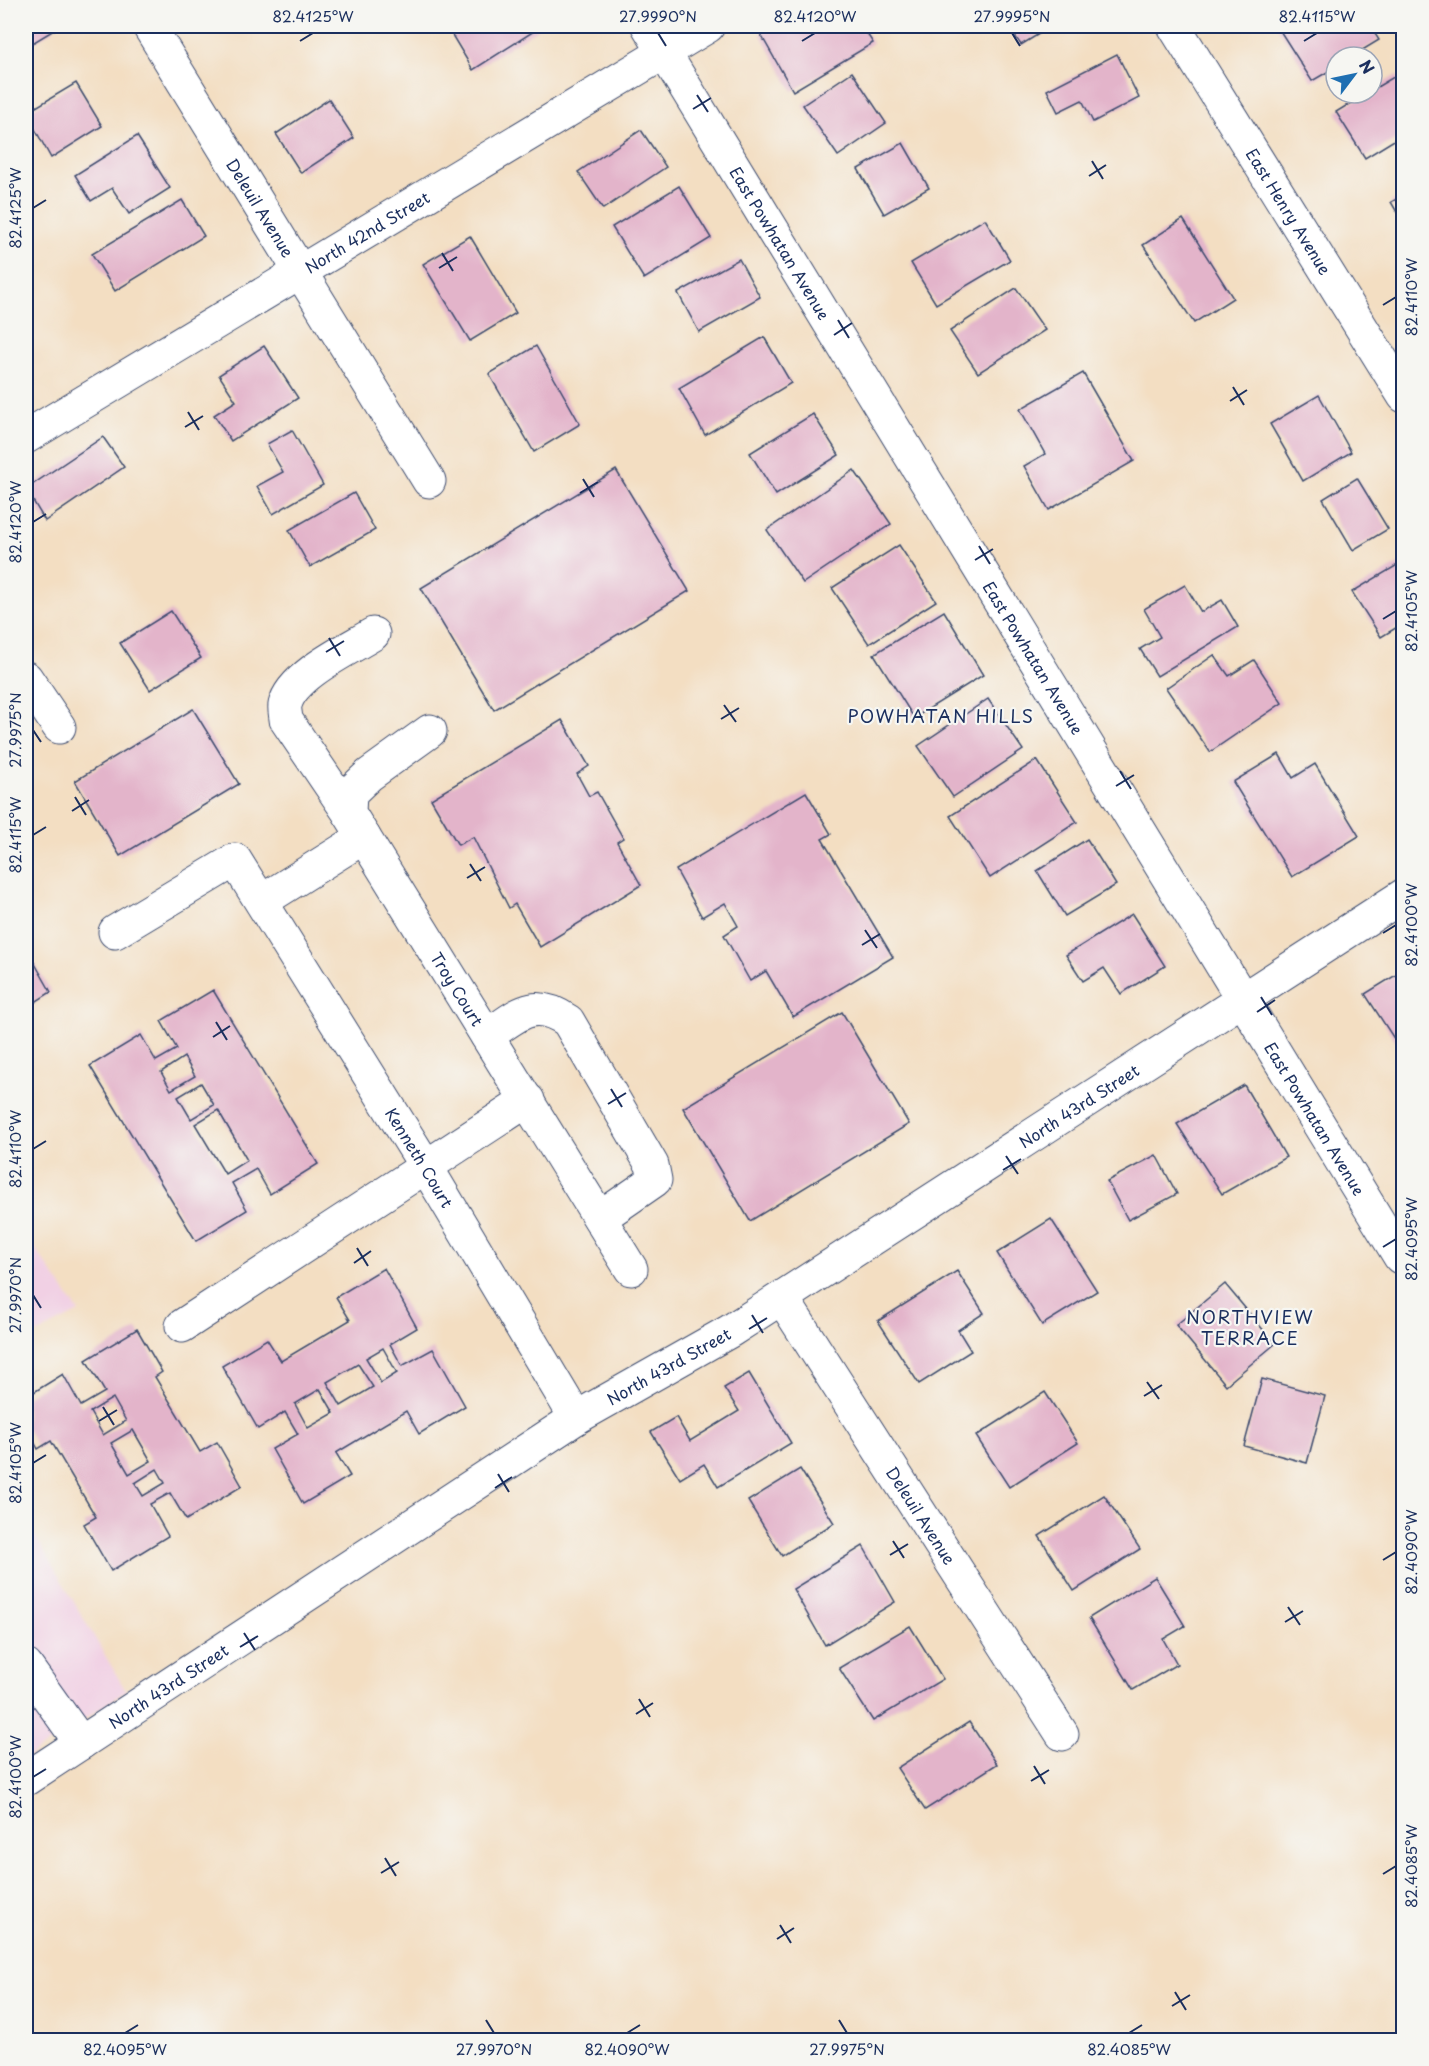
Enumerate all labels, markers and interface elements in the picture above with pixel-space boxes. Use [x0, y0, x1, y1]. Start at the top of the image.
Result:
text: 82.4125°W [272, 4, 354, 27]
text: 27.9990°N [619, 4, 697, 27]
text: 82.4120°W [774, 4, 857, 27]
text: 27.9995°N [974, 4, 1050, 27]
text: 82.4115°W [1279, 4, 1356, 27]
north arrow [1324, 45, 1384, 105]
text: N [1354, 55, 1381, 78]
street label: East Henry Avenue [1241, 143, 1338, 279]
street label: Deleuil Avenue [221, 153, 300, 262]
street label: East Powhatan Avenue [724, 162, 836, 324]
text: 82.4125°W [3, 167, 26, 249]
street label: North 42nd Street [300, 185, 434, 278]
text: 82.4110°W [1399, 257, 1422, 336]
text: 82.4120°W [3, 480, 26, 563]
text: 82.4105°W [1399, 569, 1422, 652]
street label: East Powhatan Avenue [978, 576, 1090, 739]
text: 27.9975°N [3, 692, 26, 768]
district label: POWHATAN HILLS [848, 702, 1034, 729]
text: 82.4115°W [3, 796, 26, 873]
text: 82.4100°W [1399, 883, 1422, 967]
street label: Troy Court [426, 947, 490, 1031]
street label: East Powhatan Avenue [1259, 1037, 1371, 1200]
street label: North 43rd Street [1014, 1057, 1144, 1153]
street label: Kenneth Court [380, 1103, 460, 1212]
text: 82.4110°W [3, 1109, 26, 1188]
text: 82.4095°W [1399, 1197, 1422, 1281]
text: 27.9970°N [3, 1257, 26, 1333]
district label: NORTHVIEW TERRACE [1186, 1303, 1314, 1351]
street label: North 43rd Street [602, 1321, 735, 1410]
text: 82.4105°W [3, 1421, 26, 1504]
street label: Deleuil Avenue [881, 1461, 962, 1569]
text: 82.4090°W [1399, 1509, 1422, 1595]
street label: North 43rd Street [103, 1637, 233, 1734]
text: 82.4100°W [3, 1735, 26, 1819]
text: 82.4085°W [1399, 1823, 1422, 1908]
text: 82.4095°W [83, 2037, 167, 2060]
text: 27.9970°N [456, 2037, 532, 2060]
text: 82.4090°W [584, 2037, 670, 2060]
text: 27.9975°N [809, 2037, 885, 2060]
text: 82.4085°W [1087, 2037, 1172, 2060]

